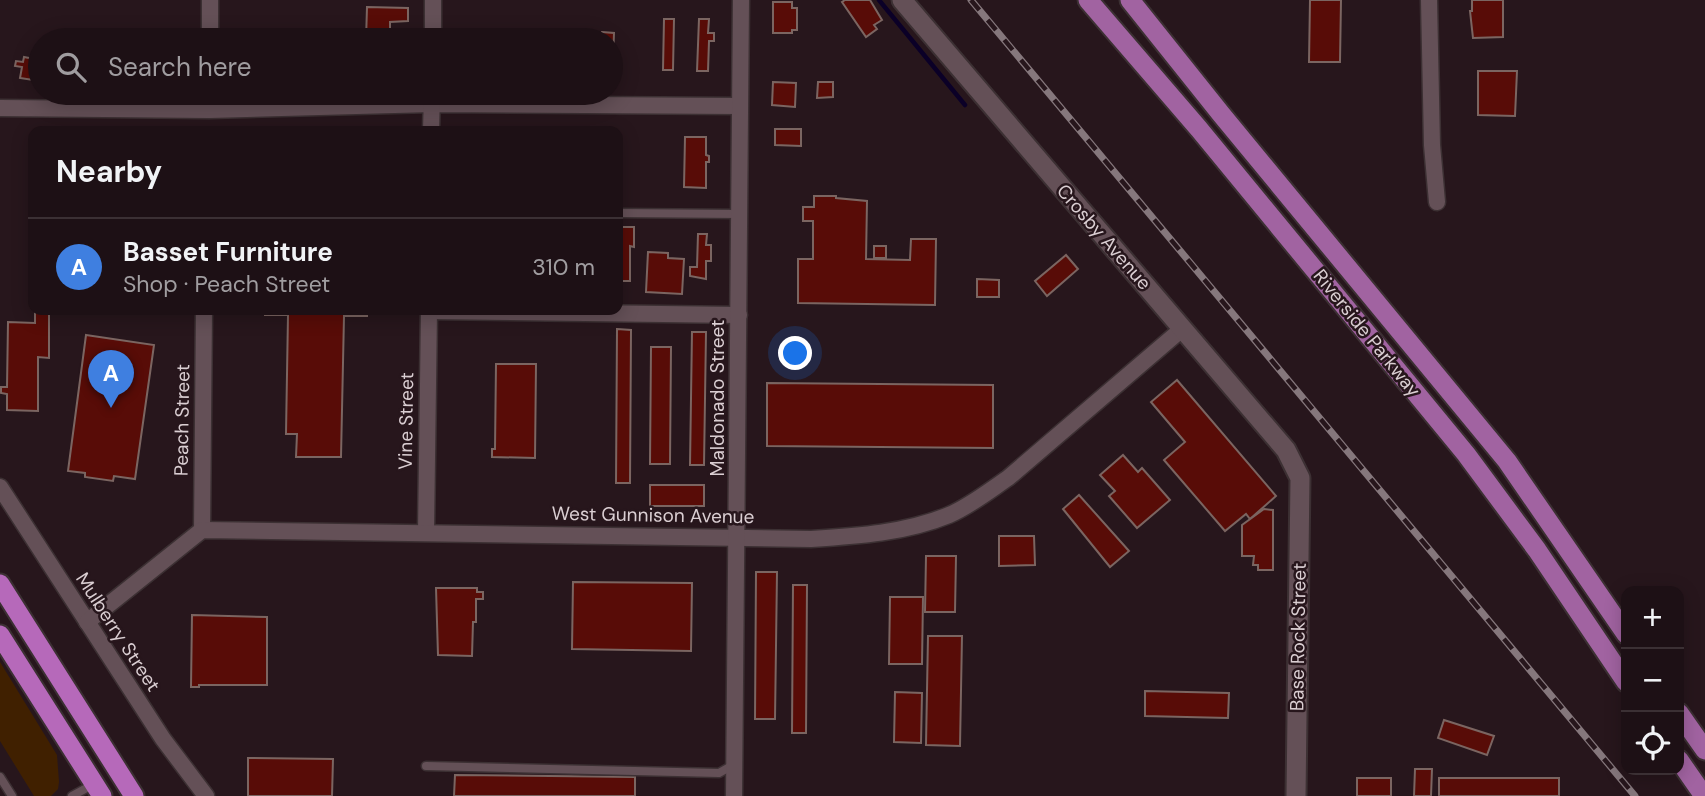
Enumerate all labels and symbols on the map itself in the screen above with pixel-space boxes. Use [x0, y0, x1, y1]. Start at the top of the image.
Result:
street label: Crosby Avenue [1051, 179, 1157, 295]
street label: Riverside Parkway [1308, 264, 1427, 402]
street label: Maldonado Street [705, 319, 730, 477]
your location [778, 336, 812, 370]
pin: A [88, 350, 134, 408]
street label: Peach Street [169, 364, 195, 476]
street label: Vine Street [393, 372, 419, 470]
street label: West Gunnison Avenue [551, 501, 755, 529]
street label: Base Rock Street [1284, 563, 1312, 711]
street label: Mulberry Street [70, 568, 166, 696]

